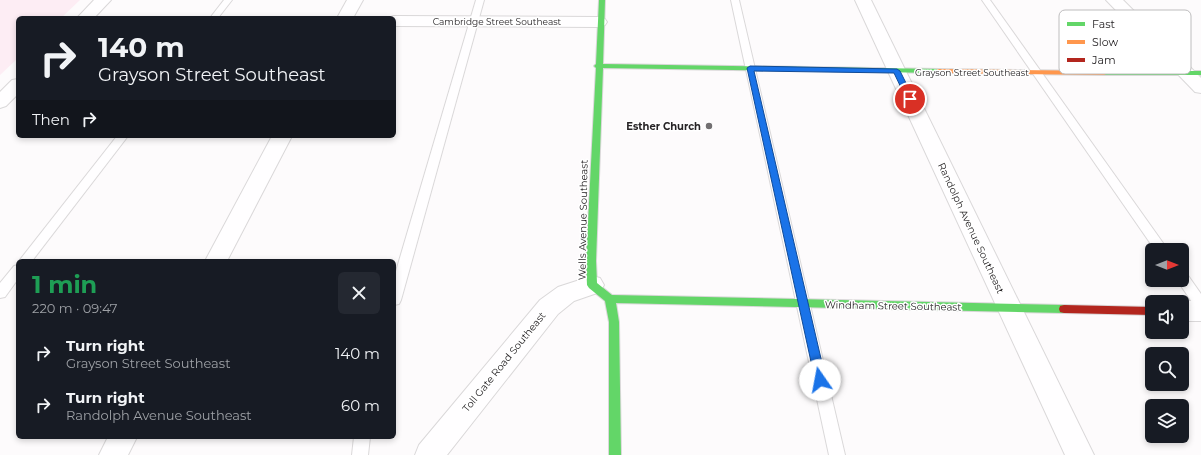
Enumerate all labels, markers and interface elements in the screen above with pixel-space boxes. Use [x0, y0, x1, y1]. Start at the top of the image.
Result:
legend [1059, 10, 1191, 74]
street label: Cambridge Street Southeast [433, 16, 562, 27]
text: Fast [1092, 17, 1116, 31]
text: 140 m [98, 30, 185, 64]
icon: right [32, 32, 84, 84]
text: Slow [1092, 35, 1118, 49]
text: Jam [1091, 53, 1116, 67]
text: Grayson Street Southeast [98, 64, 326, 86]
street label: Grayson Street Southeast [915, 67, 1029, 78]
pin [893, 82, 927, 116]
icon: arrive [899, 88, 921, 110]
icon: right [78, 108, 100, 130]
text: Then [32, 110, 70, 129]
place label: Esther Church [626, 120, 701, 133]
marker: Esther Church [704, 121, 714, 131]
street label: Wells Avenue Southeast [575, 160, 591, 280]
street label: Randolph Avenue Southeast [935, 161, 1007, 295]
north arrow [1145, 243, 1189, 287]
map controls [1145, 243, 1189, 443]
text: 1 min [32, 270, 97, 299]
button: close [338, 272, 380, 314]
button: sound [1145, 295, 1189, 339]
street label: Windham Street Southeast [825, 298, 961, 314]
text: 220 m · 09:47 [32, 300, 118, 316]
street label: Toll Gate Road Southeast [460, 309, 548, 415]
text: Turn right [66, 336, 145, 355]
icon: right [32, 342, 54, 364]
text: 140 m [335, 344, 380, 363]
button: search [1145, 347, 1189, 391]
text: Grayson Street Southeast [66, 355, 230, 371]
position arrow [799, 359, 841, 401]
text: Turn right [66, 388, 145, 407]
icon: right [32, 394, 54, 416]
text: 60 m [341, 396, 380, 415]
button: layers [1145, 399, 1189, 443]
text: Randolph Avenue Southeast [66, 407, 252, 423]

